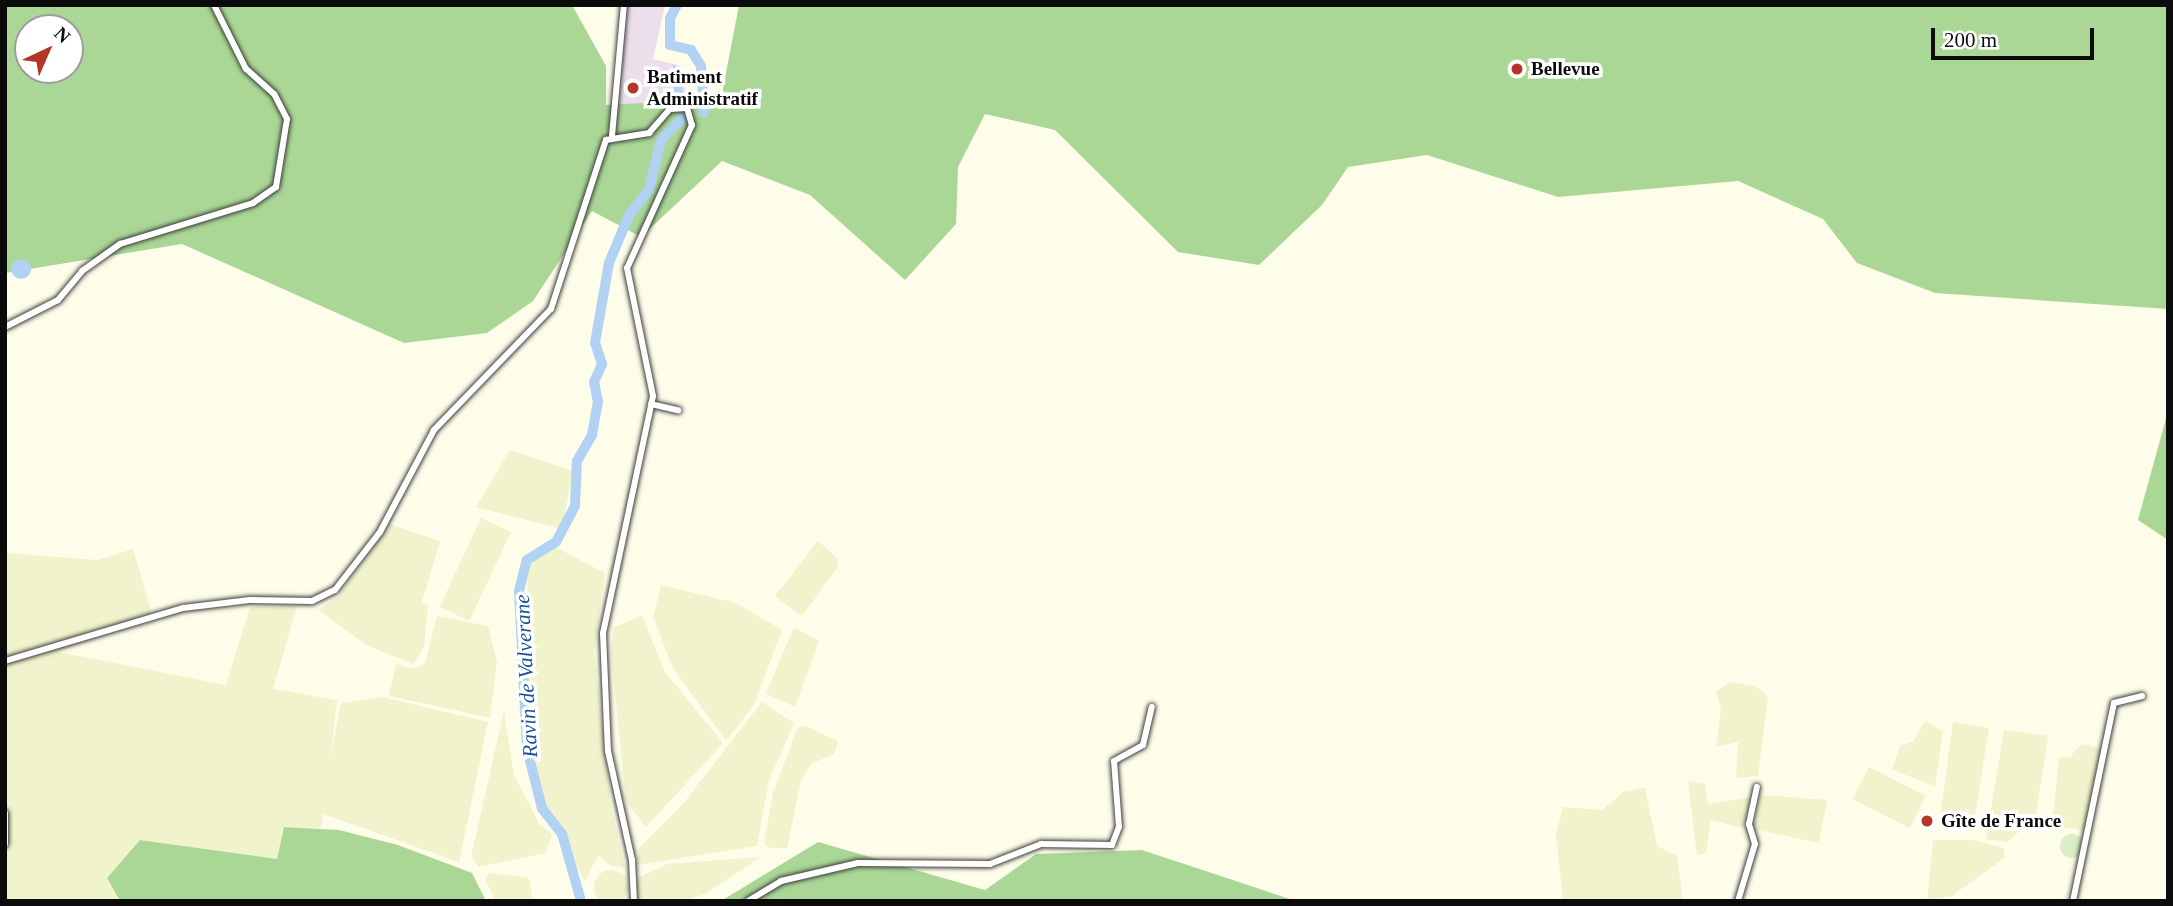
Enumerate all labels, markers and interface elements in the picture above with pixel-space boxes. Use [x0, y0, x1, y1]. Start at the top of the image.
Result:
north arrow [14, 14, 84, 84]
scale bar [1935, 14, 2098, 58]
text: N [50, 23, 75, 47]
text: 200 m [1944, 28, 1997, 52]
place label: Bellevue [1531, 58, 1600, 80]
marker: Bellevue [1509, 61, 1525, 77]
place label: Batiment Administratif [647, 66, 758, 110]
marker: Batiment Administratif [625, 80, 641, 96]
water label: Ravin de Valverane [509, 594, 543, 758]
place label: Gîte de France [1941, 810, 2061, 832]
marker: Gîte de France [1919, 813, 1935, 829]

